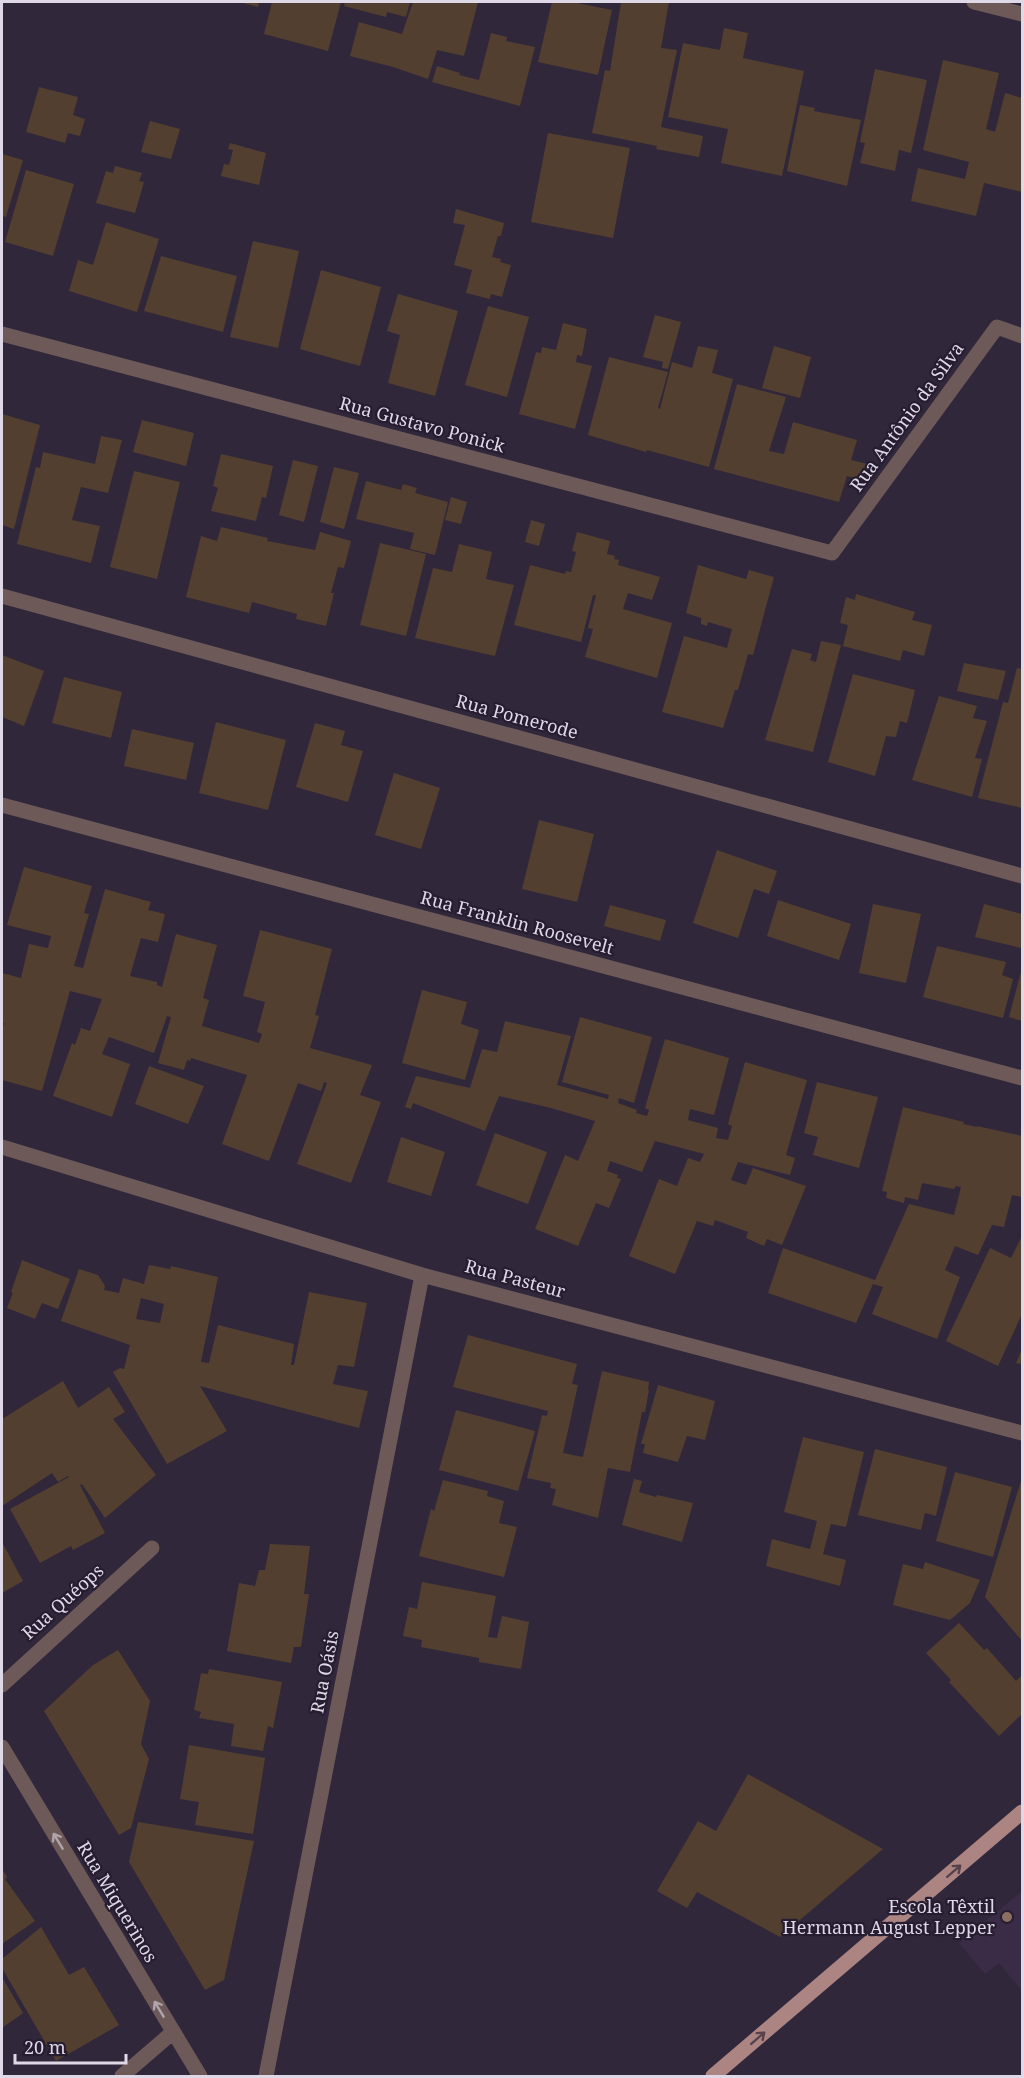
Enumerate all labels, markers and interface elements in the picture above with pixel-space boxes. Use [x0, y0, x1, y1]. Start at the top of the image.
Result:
street label: Rua Antônio da Silva [844, 337, 969, 496]
street label: Rua Gustavo Ponick [337, 390, 508, 458]
street label: Rua Pomerode [454, 688, 581, 744]
street label: Rua Franklin Roosevelt [418, 885, 616, 959]
street label: Rua Pasteur [462, 1253, 569, 1303]
street label: Rua Quéops [16, 1558, 108, 1644]
street label: Rua Oásis [304, 1629, 344, 1715]
one-way arrow [52, 1833, 64, 1850]
street label: Rua Miquerinos [72, 1837, 163, 1966]
one-way arrow [946, 1864, 961, 1878]
place label: Escola Têxtil Hermann August Lepper [783, 1894, 996, 1939]
marker: Escola Têxtil Hermann August Lepper [1000, 1910, 1014, 1924]
one-way arrow [152, 2001, 164, 2018]
scale bar [15, 2027, 126, 2065]
one-way arrow [749, 2032, 765, 2046]
text: 20 m [24, 2035, 66, 2059]

